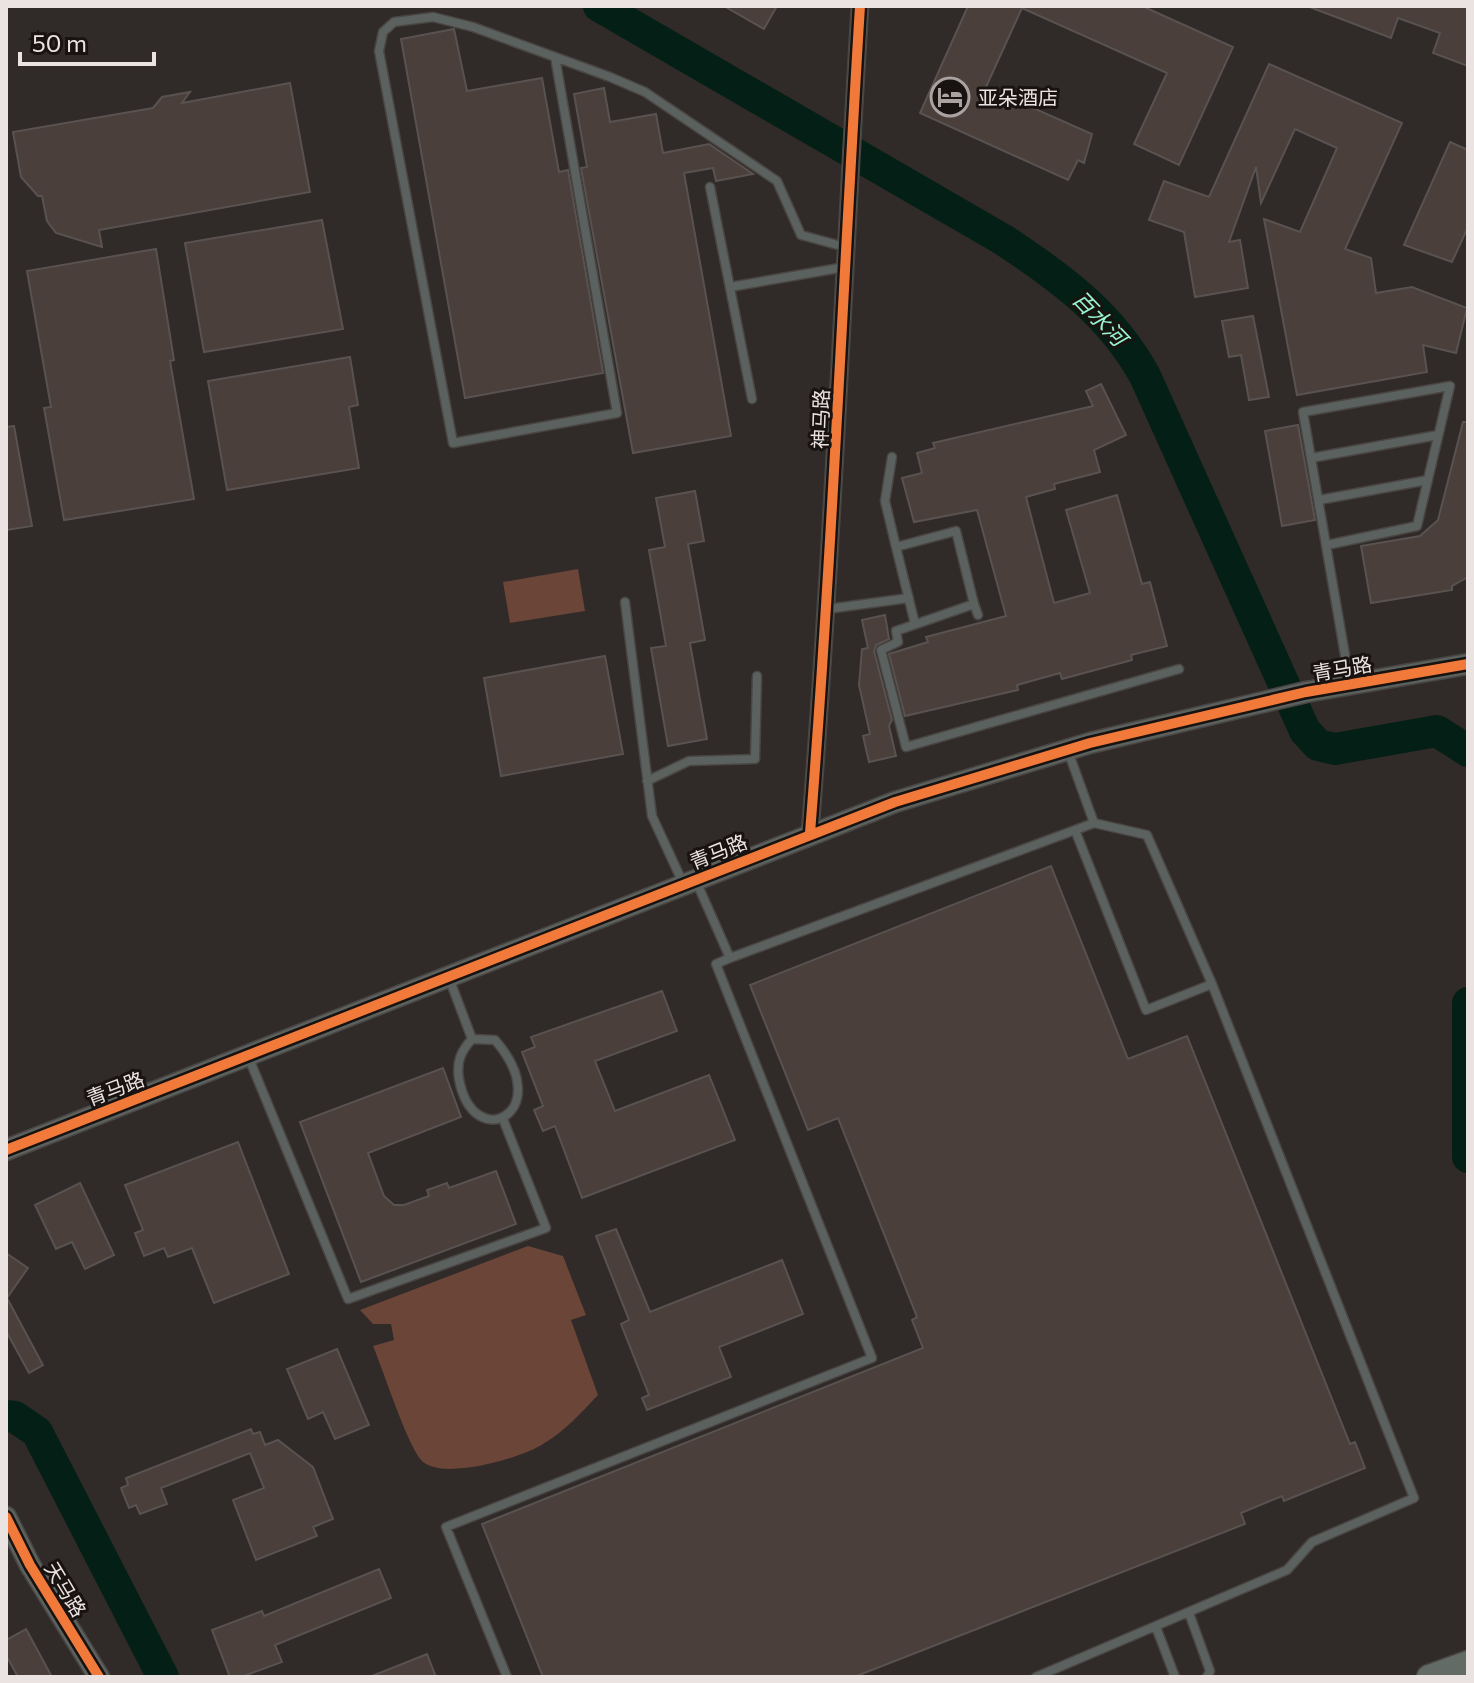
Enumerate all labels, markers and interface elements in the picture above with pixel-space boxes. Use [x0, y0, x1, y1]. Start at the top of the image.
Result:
scale bar [20, 16, 154, 66]
text: 50 m [32, 28, 87, 57]
hotel icon: 亚朵酒店 [929, 76, 971, 118]
place label: 亚朵酒店 [978, 85, 1058, 109]
water label: 百水河 [1067, 285, 1135, 354]
street label: 神马路 [807, 389, 833, 449]
street label: 青马路 [1310, 651, 1374, 685]
street label: 青马路 [686, 829, 750, 873]
street label: 青马路 [83, 1066, 147, 1110]
street label: 天马路 [40, 1557, 92, 1621]

